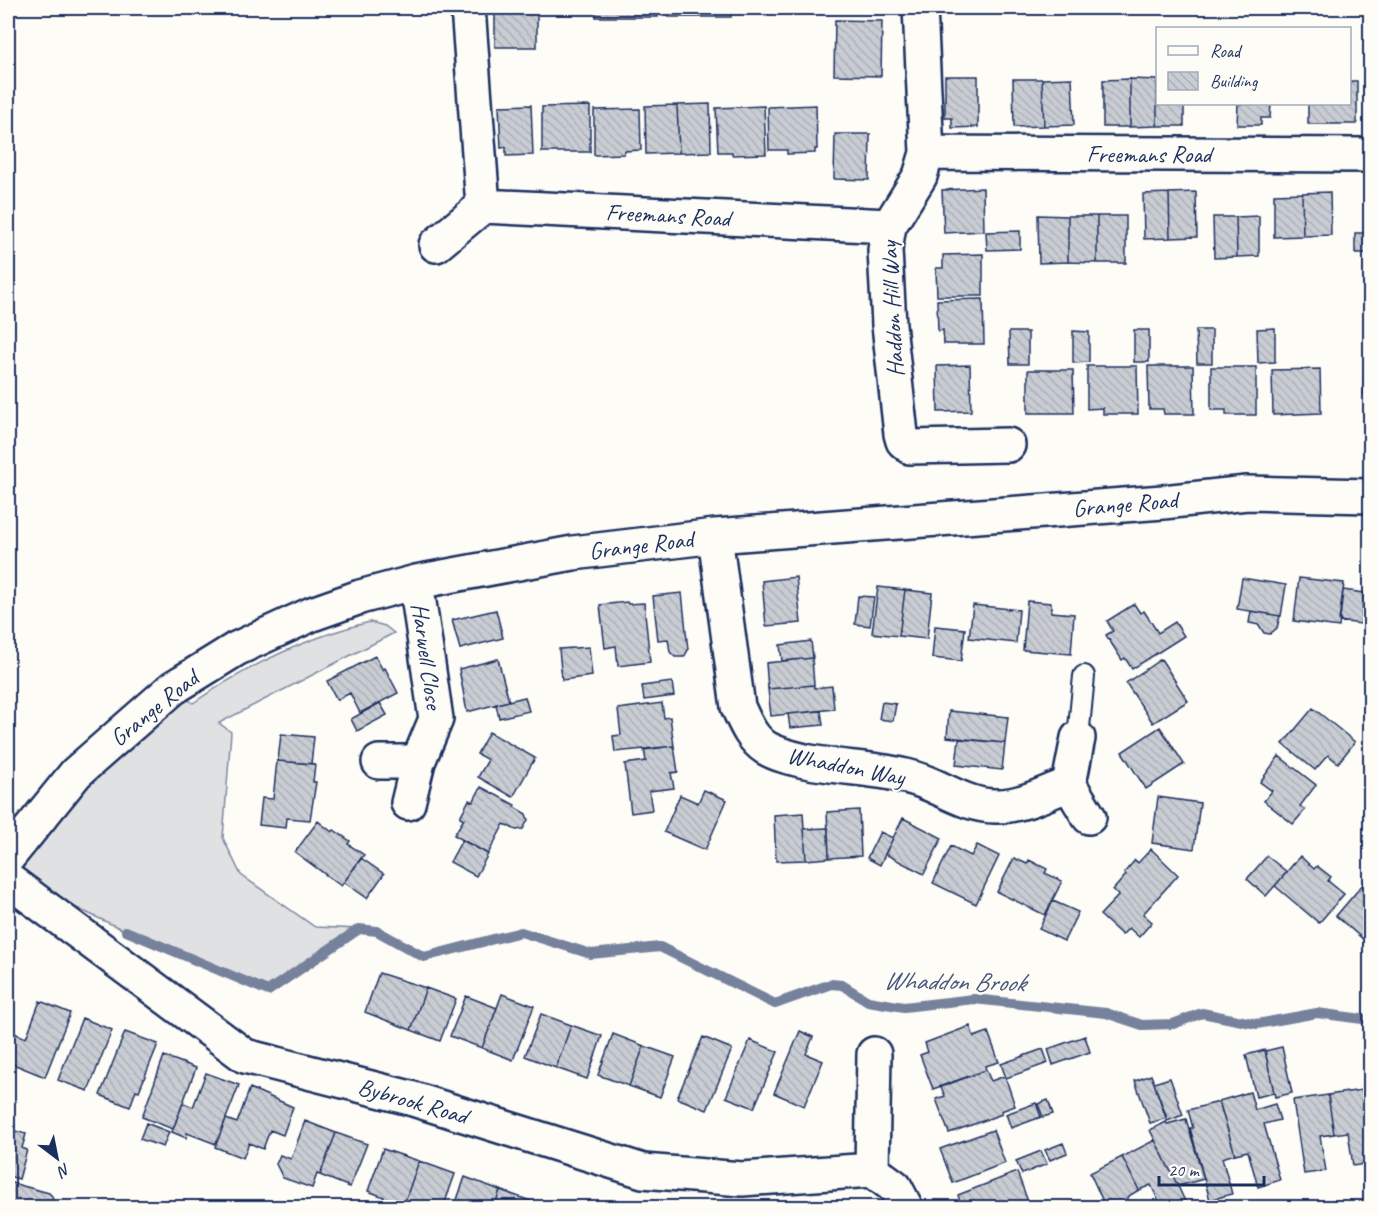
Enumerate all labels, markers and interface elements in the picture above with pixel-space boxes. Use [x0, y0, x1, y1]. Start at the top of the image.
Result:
legend [1156, 27, 1351, 105]
text: Road [1210, 40, 1243, 62]
text: Building [1210, 70, 1259, 92]
street label: Freemans Road [1087, 139, 1215, 169]
street label: Freemans Road [605, 197, 734, 233]
street label: Haddon Hill Way [873, 239, 911, 378]
street label: Grange Road [1072, 484, 1182, 524]
street label: Grange Road [587, 523, 698, 566]
street label: Harwell Close [405, 601, 450, 713]
street label: Grange Road [104, 661, 207, 753]
street label: Whaddon Way [785, 740, 909, 792]
water label: Whaddon Brook [883, 964, 1030, 999]
street label: Bybrook Road [355, 1071, 475, 1132]
north arrow [27, 1128, 87, 1188]
scale bar [1159, 1149, 1264, 1187]
text: N [52, 1159, 74, 1183]
text: 20 m [1168, 1159, 1201, 1181]

